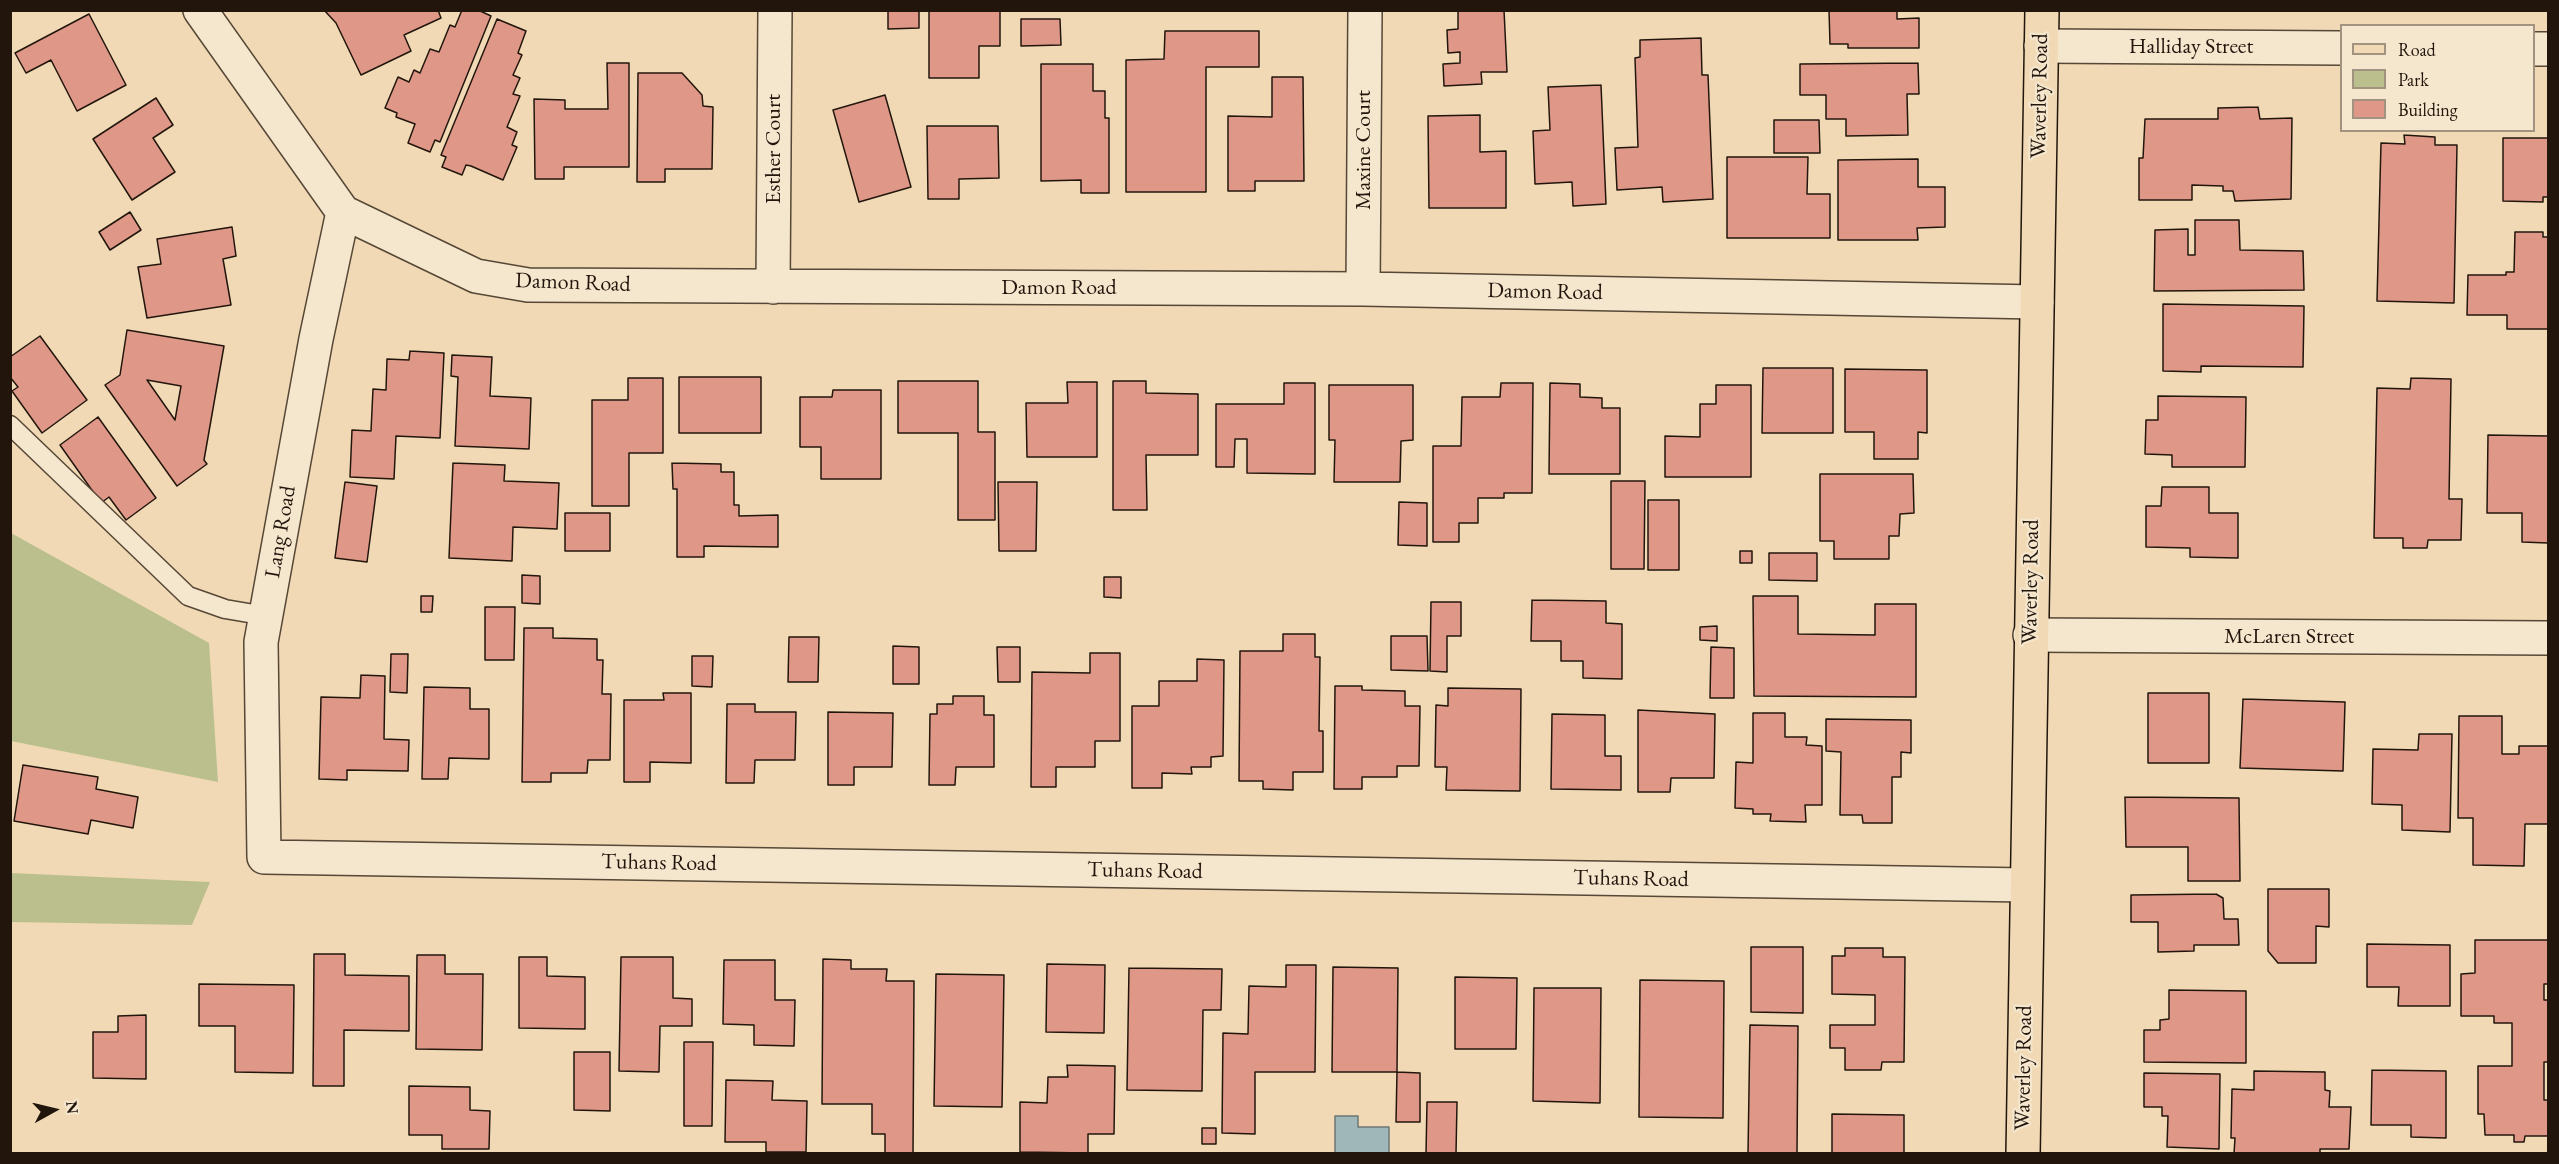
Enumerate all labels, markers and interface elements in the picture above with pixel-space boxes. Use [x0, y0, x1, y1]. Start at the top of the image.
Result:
legend [2340, 24, 2535, 132]
street label: Waverley Road [2026, 33, 2054, 159]
street label: Halliday Street [2129, 34, 2253, 60]
text: Road [2398, 38, 2436, 61]
text: Park [2398, 68, 2429, 91]
street label: Maxine Court [1351, 90, 1377, 210]
street label: Esther Court [761, 94, 787, 204]
text: Building [2398, 98, 2458, 121]
street label: Damon Road [515, 268, 631, 298]
street label: Damon Road [1001, 275, 1117, 301]
street label: Damon Road [1487, 278, 1603, 306]
street label: Lang Road [260, 484, 302, 580]
street label: Waverley Road [2017, 519, 2045, 645]
street label: McLaren Street [2224, 624, 2354, 650]
street label: Tuhans Road [601, 849, 717, 877]
street label: Tuhans Road [1087, 857, 1203, 885]
street label: Tuhans Road [1573, 865, 1689, 893]
street label: Waverley Road [2010, 1005, 2038, 1131]
north arrow [24, 1080, 84, 1140]
text: N [61, 1100, 84, 1115]

